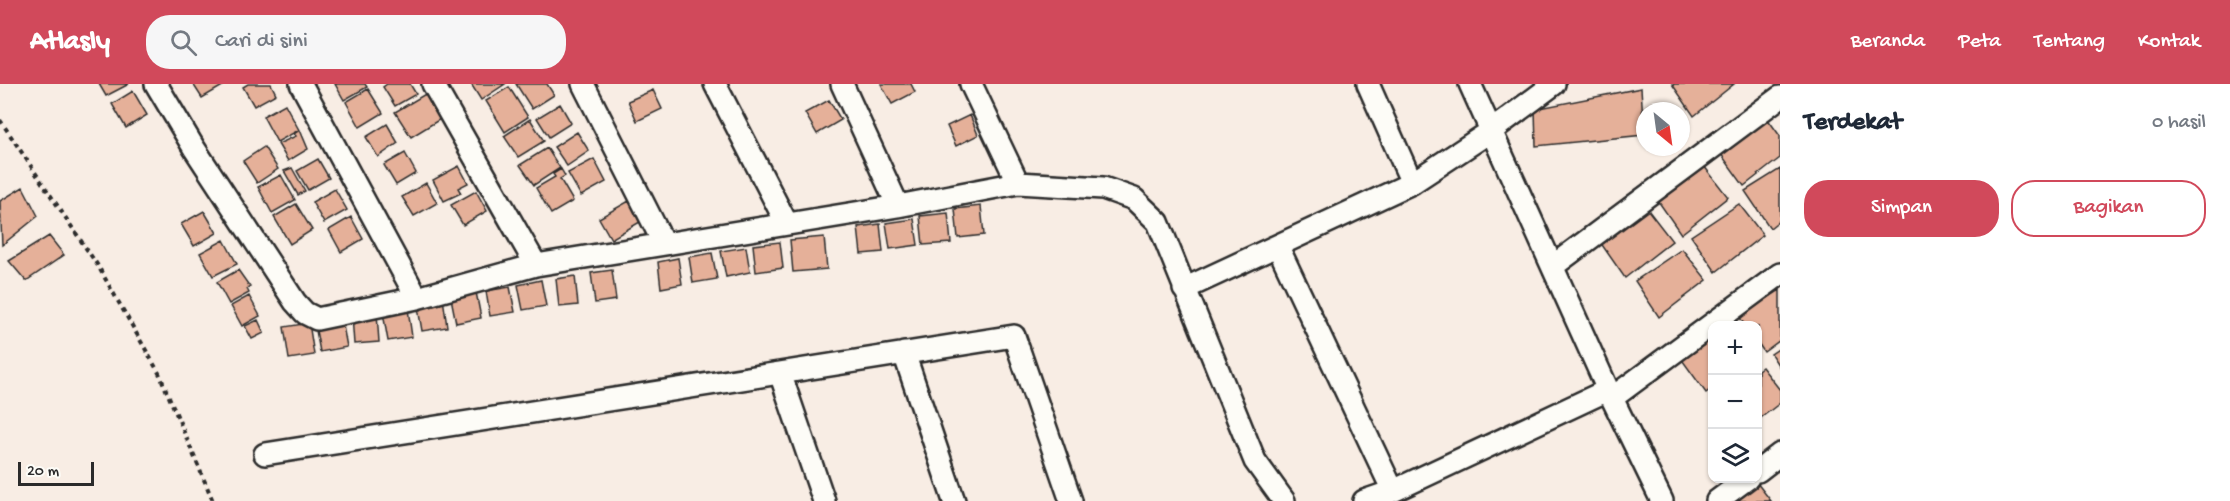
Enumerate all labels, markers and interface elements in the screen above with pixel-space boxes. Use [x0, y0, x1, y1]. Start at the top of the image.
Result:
search box [146, 15, 566, 69]
text: Atlasly [30, 26, 110, 59]
icon: search [167, 26, 200, 59]
text: Cari di sini [215, 29, 308, 55]
text: Beranda [1851, 30, 1925, 55]
text: Peta [1958, 30, 2001, 55]
text: Tentang [2034, 30, 2105, 55]
text: Kontak [2138, 30, 2200, 55]
north arrow [1636, 102, 1690, 156]
text: Terdekat [1804, 108, 1902, 139]
text: 0 hasil [2152, 112, 2206, 135]
button: Simpan [1804, 180, 1999, 237]
button: Bagikan [2011, 180, 2206, 237]
map controls [1708, 321, 1762, 483]
button: + [1708, 321, 1762, 375]
button: − [1708, 375, 1762, 429]
button: layers [1708, 429, 1762, 483]
scale bar [18, 459, 94, 486]
text: 20 m [27, 463, 59, 482]

